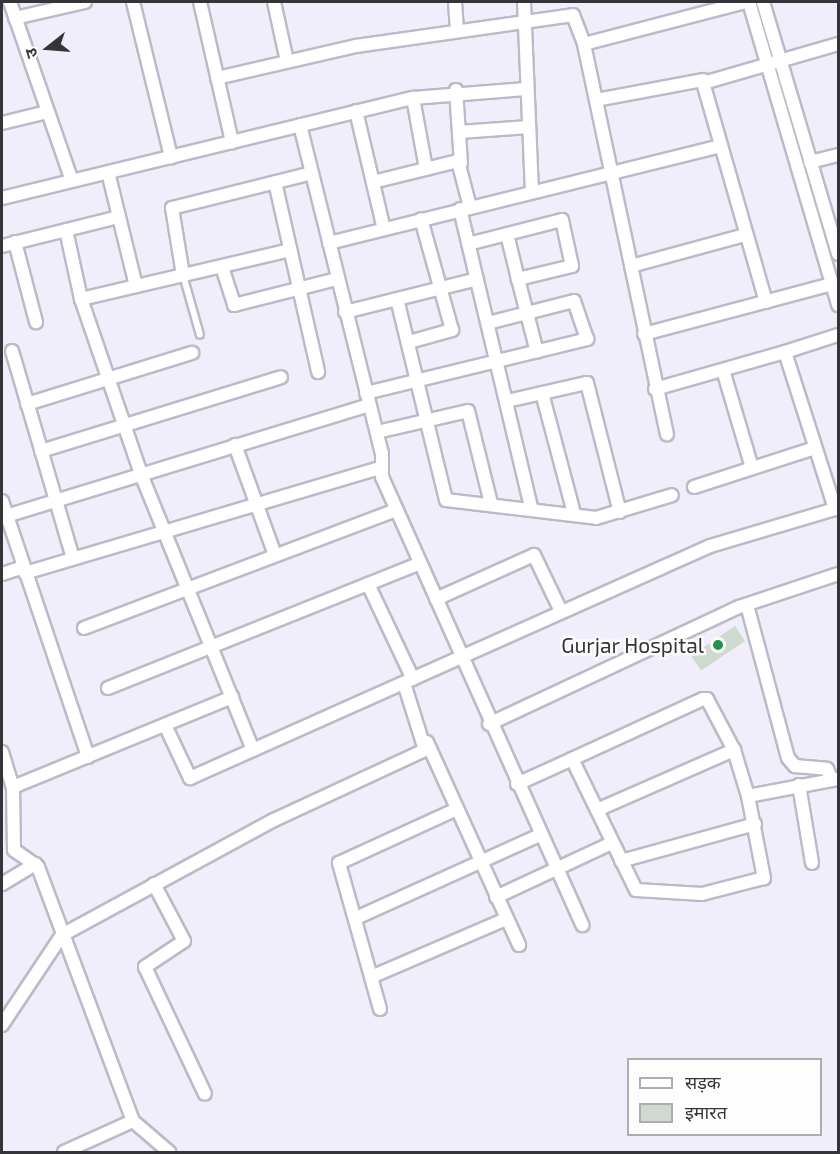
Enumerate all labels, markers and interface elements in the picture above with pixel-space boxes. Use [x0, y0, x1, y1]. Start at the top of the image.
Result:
north arrow [18, 18, 78, 78]
text: उ [20, 46, 41, 61]
place label: Gurjar Hospital [561, 632, 704, 658]
marker: Gurjar Hospital [709, 636, 727, 654]
legend [627, 1058, 822, 1136]
text: सड़क [685, 1071, 721, 1093]
text: इमारत [685, 1101, 727, 1123]

